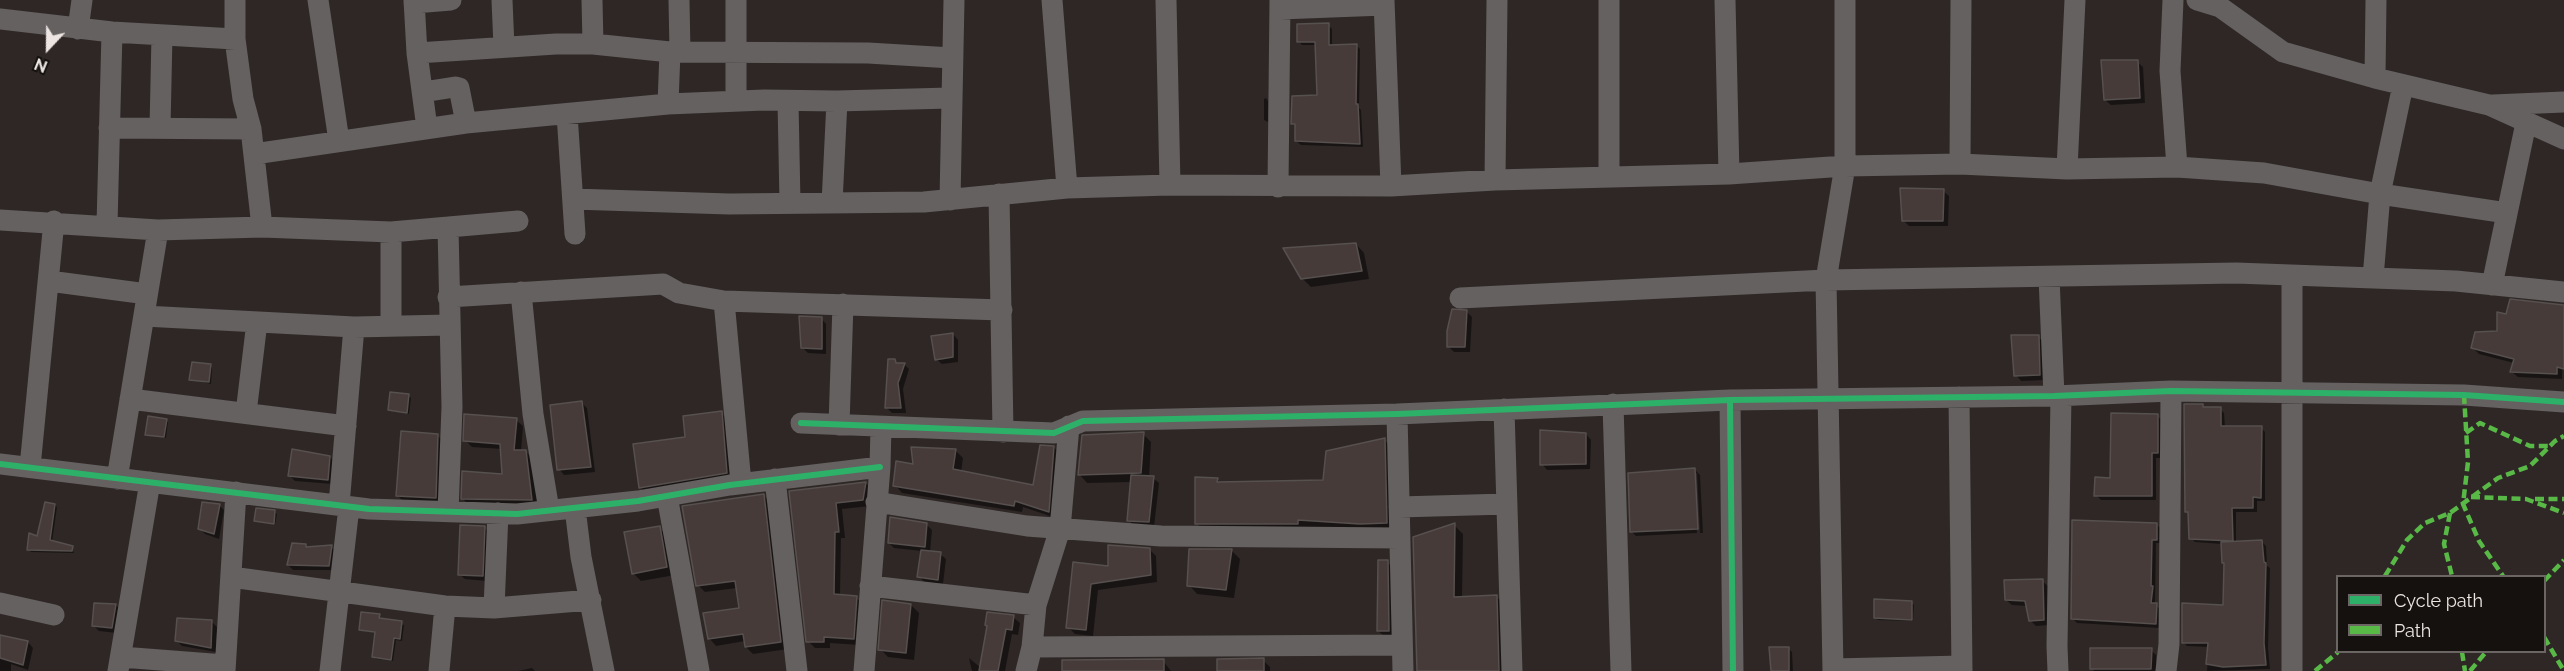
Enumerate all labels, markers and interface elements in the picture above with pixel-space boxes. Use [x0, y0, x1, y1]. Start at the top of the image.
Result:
north arrow [18, 18, 78, 78]
text: N [32, 54, 50, 76]
legend [2336, 575, 2546, 653]
text: Cycle path [2394, 590, 2483, 611]
text: Path [2394, 620, 2431, 641]

